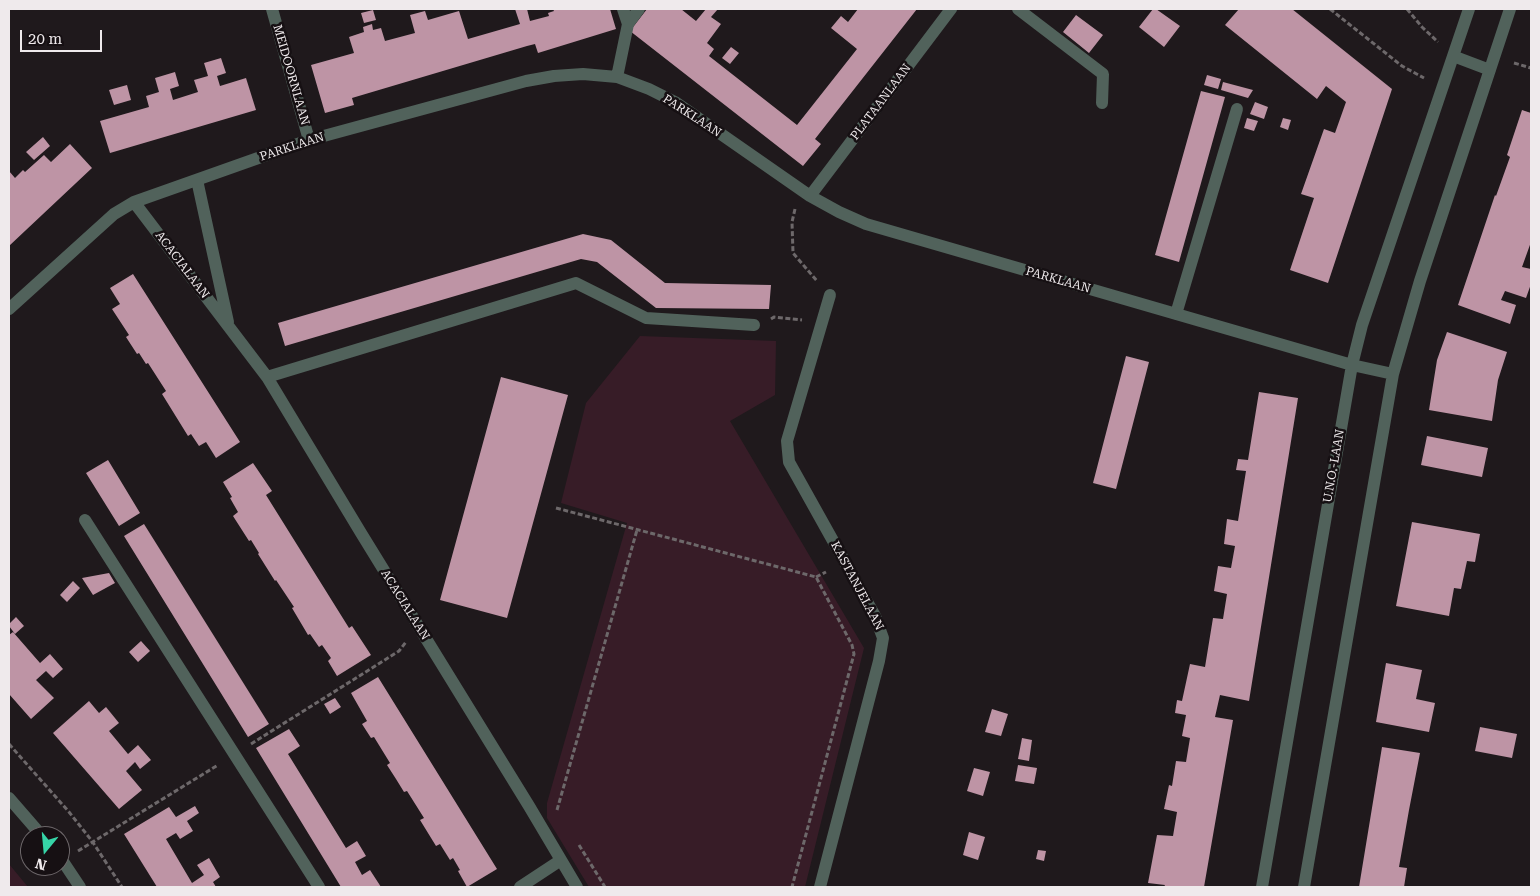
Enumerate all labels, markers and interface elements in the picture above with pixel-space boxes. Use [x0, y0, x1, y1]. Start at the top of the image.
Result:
scale bar [22, 20, 105, 52]
street label: MEIDOORNLAAN [270, 23, 312, 127]
text: 20 m [28, 30, 62, 48]
street label: PLATAANLAAN [848, 61, 914, 143]
street label: PARKLAAN [660, 92, 724, 140]
street label: PARKLAAN [258, 130, 326, 164]
street label: ACACIALAAN [152, 228, 212, 302]
street label: PARKLAAN [1024, 264, 1092, 296]
street label: U.N.O.-LAAN [1320, 428, 1348, 504]
street label: KASTANJELAAN [827, 539, 887, 633]
street label: ACACIALAAN [378, 567, 432, 643]
north arrow [20, 826, 70, 876]
text: N [33, 855, 48, 874]

